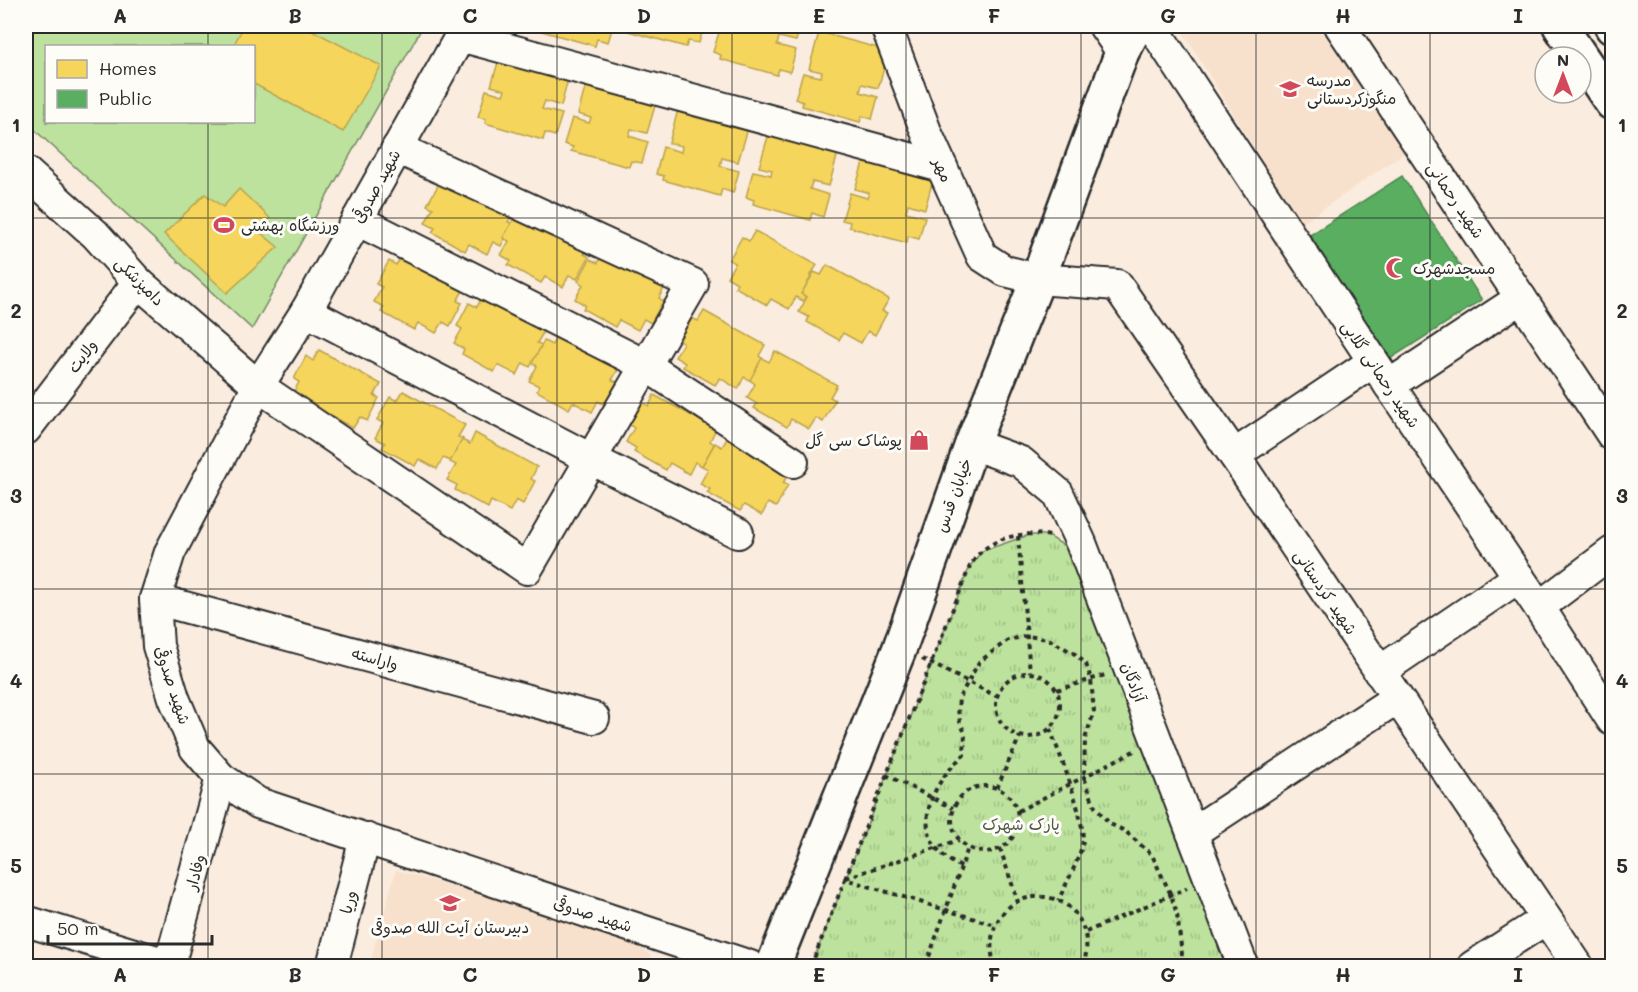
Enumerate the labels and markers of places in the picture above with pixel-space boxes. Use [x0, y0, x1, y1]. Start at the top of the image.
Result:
place label: مدرسه منگورکردستانی [1307, 69, 1396, 109]
school or university icon: مدرسه منگورکردستانی [1278, 77, 1302, 101]
sports icon: ورزشگاه بهشتی [212, 213, 236, 237]
place label: ورزشگاه بهشتی [241, 214, 339, 236]
mosque icon: مسجدشهرک [1384, 256, 1408, 280]
place label: مسجدشهرک [1413, 257, 1495, 278]
shop icon: پوشاک سی گل [907, 428, 931, 452]
place label: پوشاک سی گل [805, 429, 902, 451]
school or university icon: دبیرستان آیت الله صدوقی [438, 891, 462, 915]
place label: دبیرستان آیت الله صدوقی [371, 916, 529, 938]

